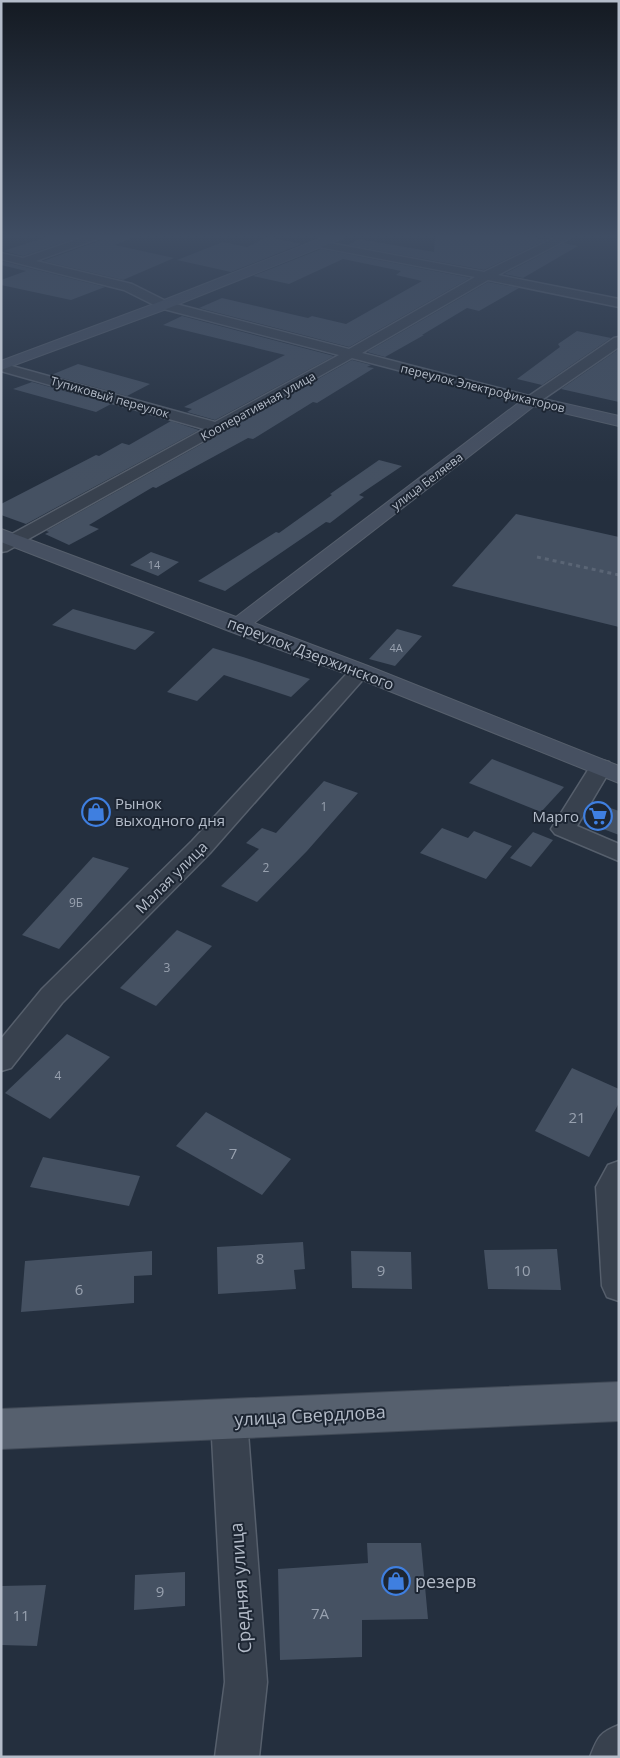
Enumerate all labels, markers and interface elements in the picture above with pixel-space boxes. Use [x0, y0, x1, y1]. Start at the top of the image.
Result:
street label: переулок Электрофикаторов [399, 359, 567, 417]
street label: Кооперативная улица [198, 367, 318, 445]
street label: Тупиковый переулок [49, 372, 172, 422]
street label: улица Беляева [388, 448, 466, 514]
house number: 14 [148, 557, 161, 572]
street label: переулок Дзержинского [225, 612, 397, 694]
house number: 4А [389, 640, 403, 655]
place label: Рынок выходного дня [115, 793, 225, 830]
shop icon: Рынок выходного дня [81, 797, 111, 827]
house number: 1 [321, 798, 327, 815]
supermarket icon: Марго [583, 801, 613, 831]
place label: Марго [533, 806, 579, 826]
street label: Малая улица [131, 837, 211, 917]
house number: 2 [263, 859, 270, 876]
house number: 9Б [69, 894, 83, 911]
house number: 3 [164, 959, 171, 976]
house number: 4 [55, 1067, 62, 1084]
house number: 21 [568, 1107, 586, 1127]
house number: 7 [229, 1143, 237, 1163]
house number: 8 [256, 1248, 264, 1268]
house number: 9 [377, 1260, 385, 1280]
house number: 10 [513, 1260, 531, 1280]
house number: 6 [75, 1279, 83, 1299]
street label: улица Свердлова [234, 1399, 386, 1431]
street label: Средняя улица [223, 1522, 257, 1654]
shop icon: резерв [381, 1566, 411, 1596]
place label: резерв [415, 1569, 476, 1593]
house number: 9 [156, 1581, 164, 1601]
house number: 7А [311, 1603, 330, 1623]
house number: 11 [12, 1605, 30, 1625]

